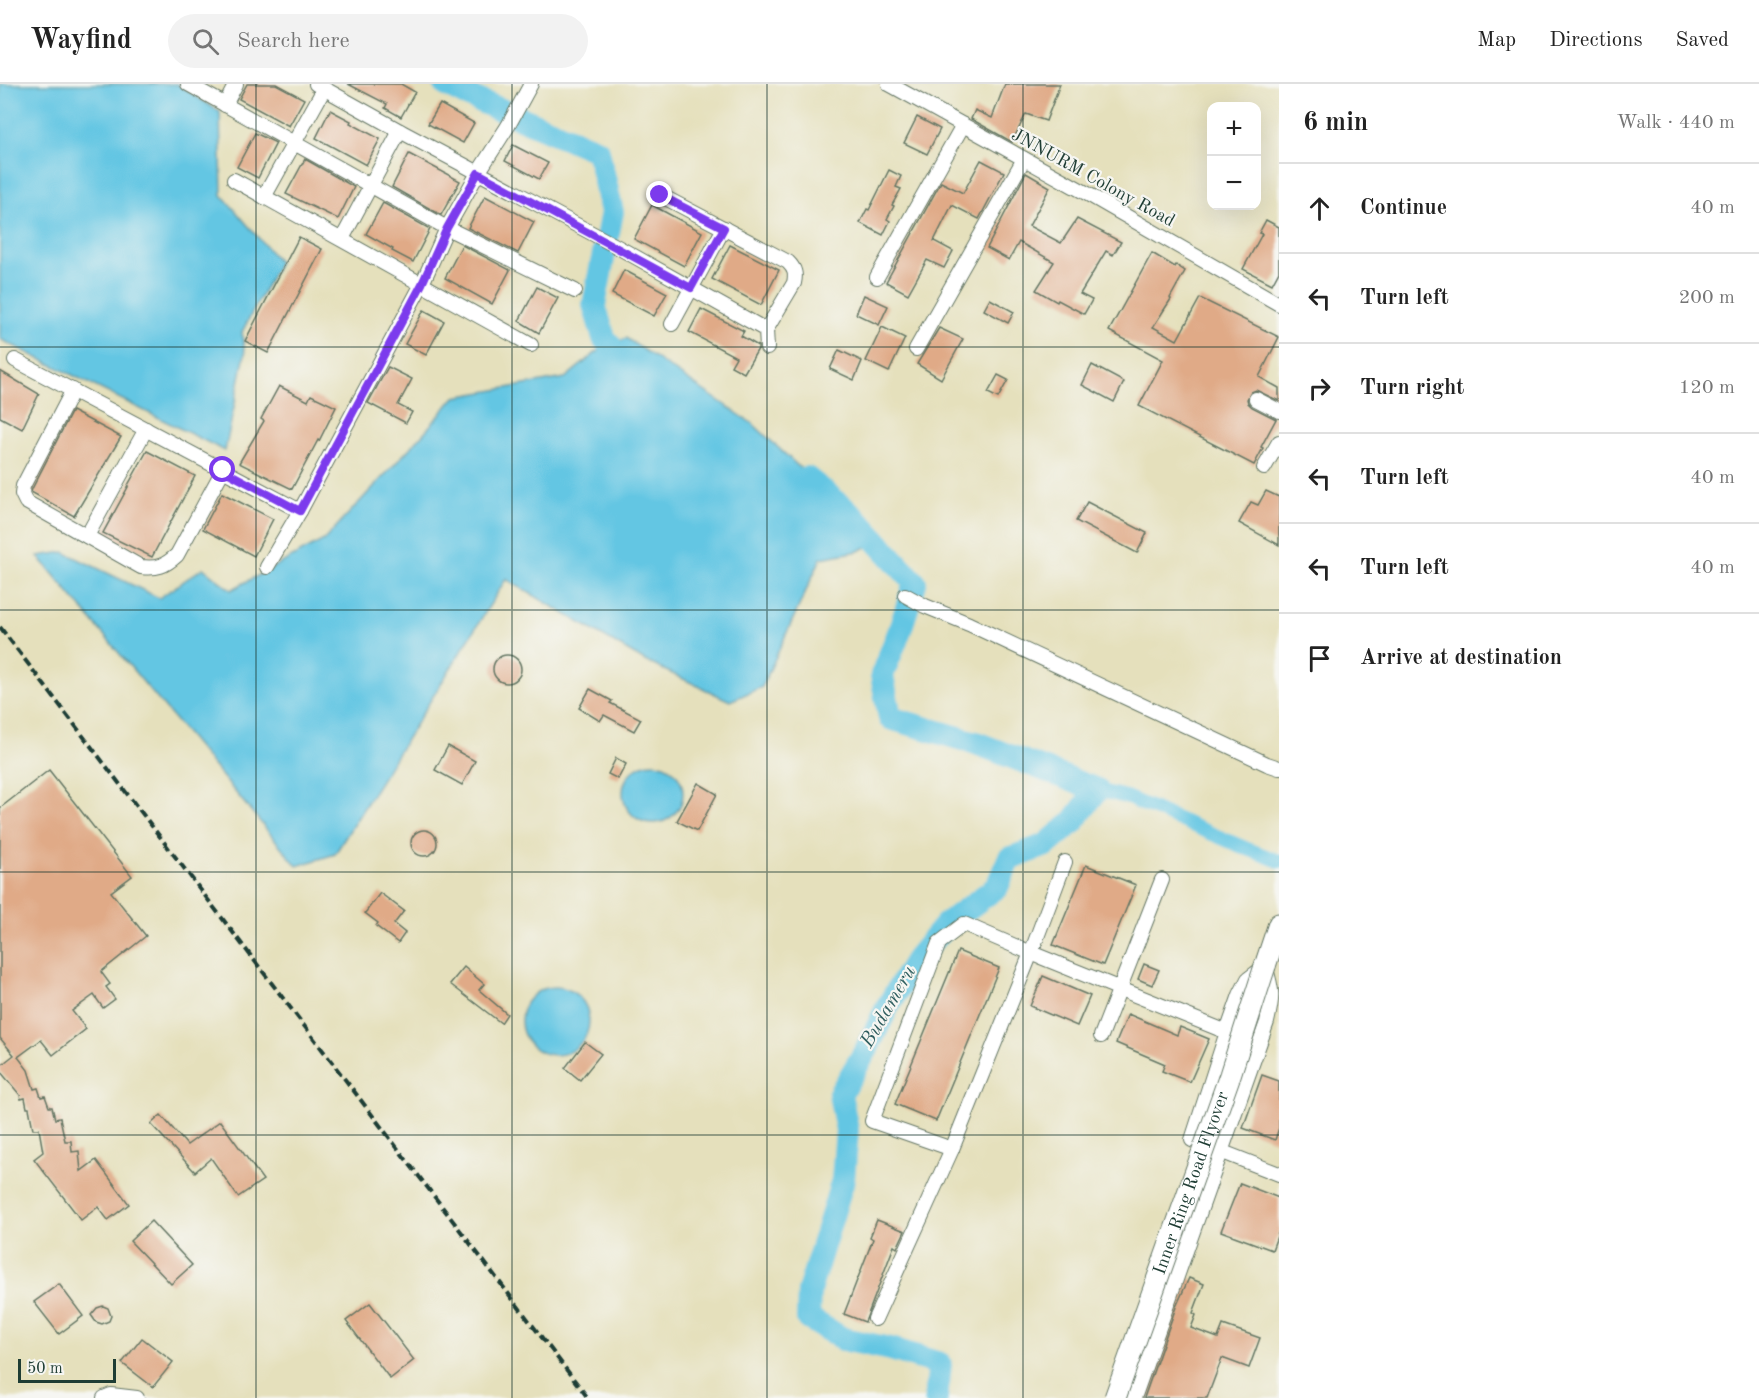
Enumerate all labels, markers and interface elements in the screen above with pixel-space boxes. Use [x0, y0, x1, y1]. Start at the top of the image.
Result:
search box [168, 14, 588, 68]
icon: search [189, 25, 222, 58]
text: Wayfind [30, 27, 132, 55]
text: Search here [237, 30, 350, 52]
text: Map [1477, 30, 1516, 51]
text: Directions [1549, 30, 1643, 51]
text: Saved [1676, 30, 1729, 51]
map controls [1207, 102, 1261, 210]
button: + [1207, 102, 1261, 156]
text: 6 min [1303, 110, 1368, 136]
text: Walk · 440 m [1616, 113, 1735, 133]
street label: JNNURM Colony Road [1008, 126, 1178, 230]
button: − [1207, 156, 1261, 210]
route end [646, 181, 672, 207]
icon: ahead [1303, 192, 1336, 225]
text: Continue [1360, 197, 1447, 219]
text: 40 m [1690, 198, 1735, 218]
icon: left [1303, 282, 1336, 315]
text: Turn left [1360, 287, 1449, 309]
text: 200 m [1679, 288, 1735, 308]
icon: right [1303, 372, 1336, 405]
text: Turn right [1360, 377, 1464, 399]
text: 120 m [1679, 378, 1735, 398]
route start [209, 456, 235, 482]
icon: left [1303, 462, 1336, 495]
text: Turn left [1360, 467, 1449, 489]
text: 40 m [1690, 468, 1735, 488]
icon: left [1303, 552, 1336, 585]
text: Turn left [1360, 557, 1449, 579]
text: 40 m [1690, 558, 1735, 578]
icon: arrive [1303, 642, 1336, 675]
text: Arrive at destination [1360, 647, 1562, 669]
water label: Budameru [857, 963, 920, 1052]
street label: Inner Ring Road Flyover [1151, 1089, 1233, 1277]
scale bar [18, 1356, 116, 1384]
text: 50 m [27, 1361, 63, 1377]

